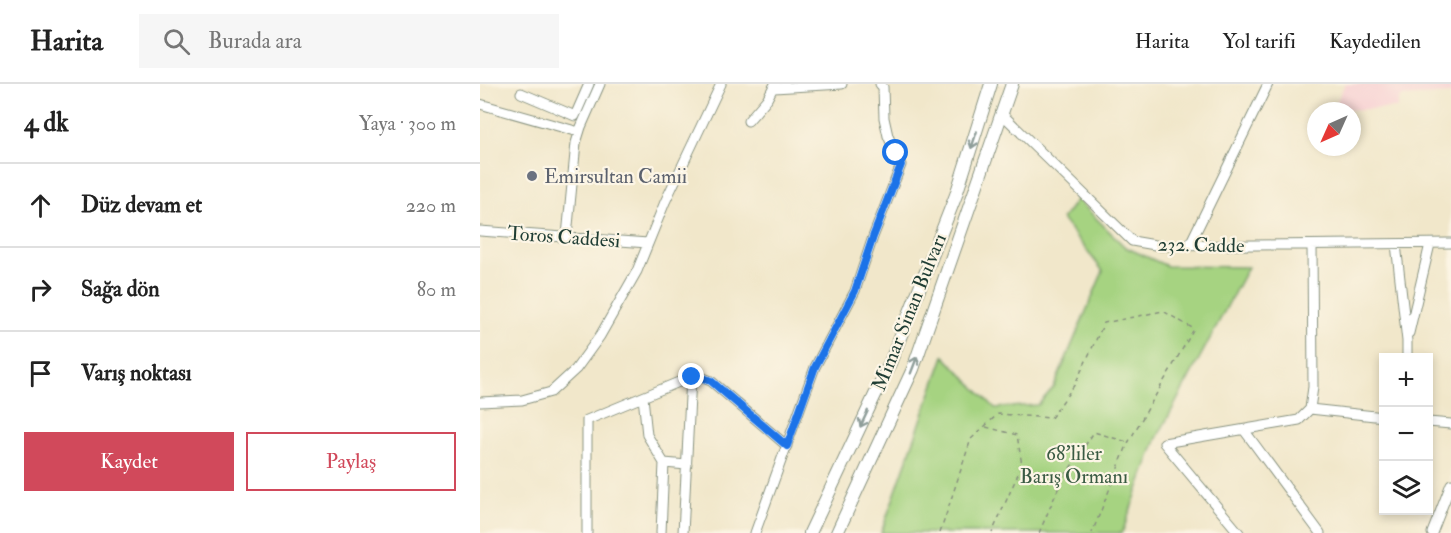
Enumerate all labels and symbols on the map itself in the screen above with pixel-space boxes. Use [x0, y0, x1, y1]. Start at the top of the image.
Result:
north arrow [1307, 102, 1361, 156]
one-way arrow [967, 130, 978, 149]
route start [882, 139, 908, 165]
place label: Emirsultan Camii [544, 164, 687, 189]
marker: Emirsultan Camii [525, 169, 539, 183]
street label: Toros Caddesi [507, 221, 621, 253]
street label: Mimar Sinan Bulvarı [866, 230, 952, 394]
street label: 232. Cadde [1157, 232, 1245, 258]
one-way arrow [909, 356, 920, 375]
route end [678, 363, 704, 389]
one-way arrow [857, 409, 869, 427]
park label: 68'liler Barış Ormanı [1020, 441, 1128, 489]

